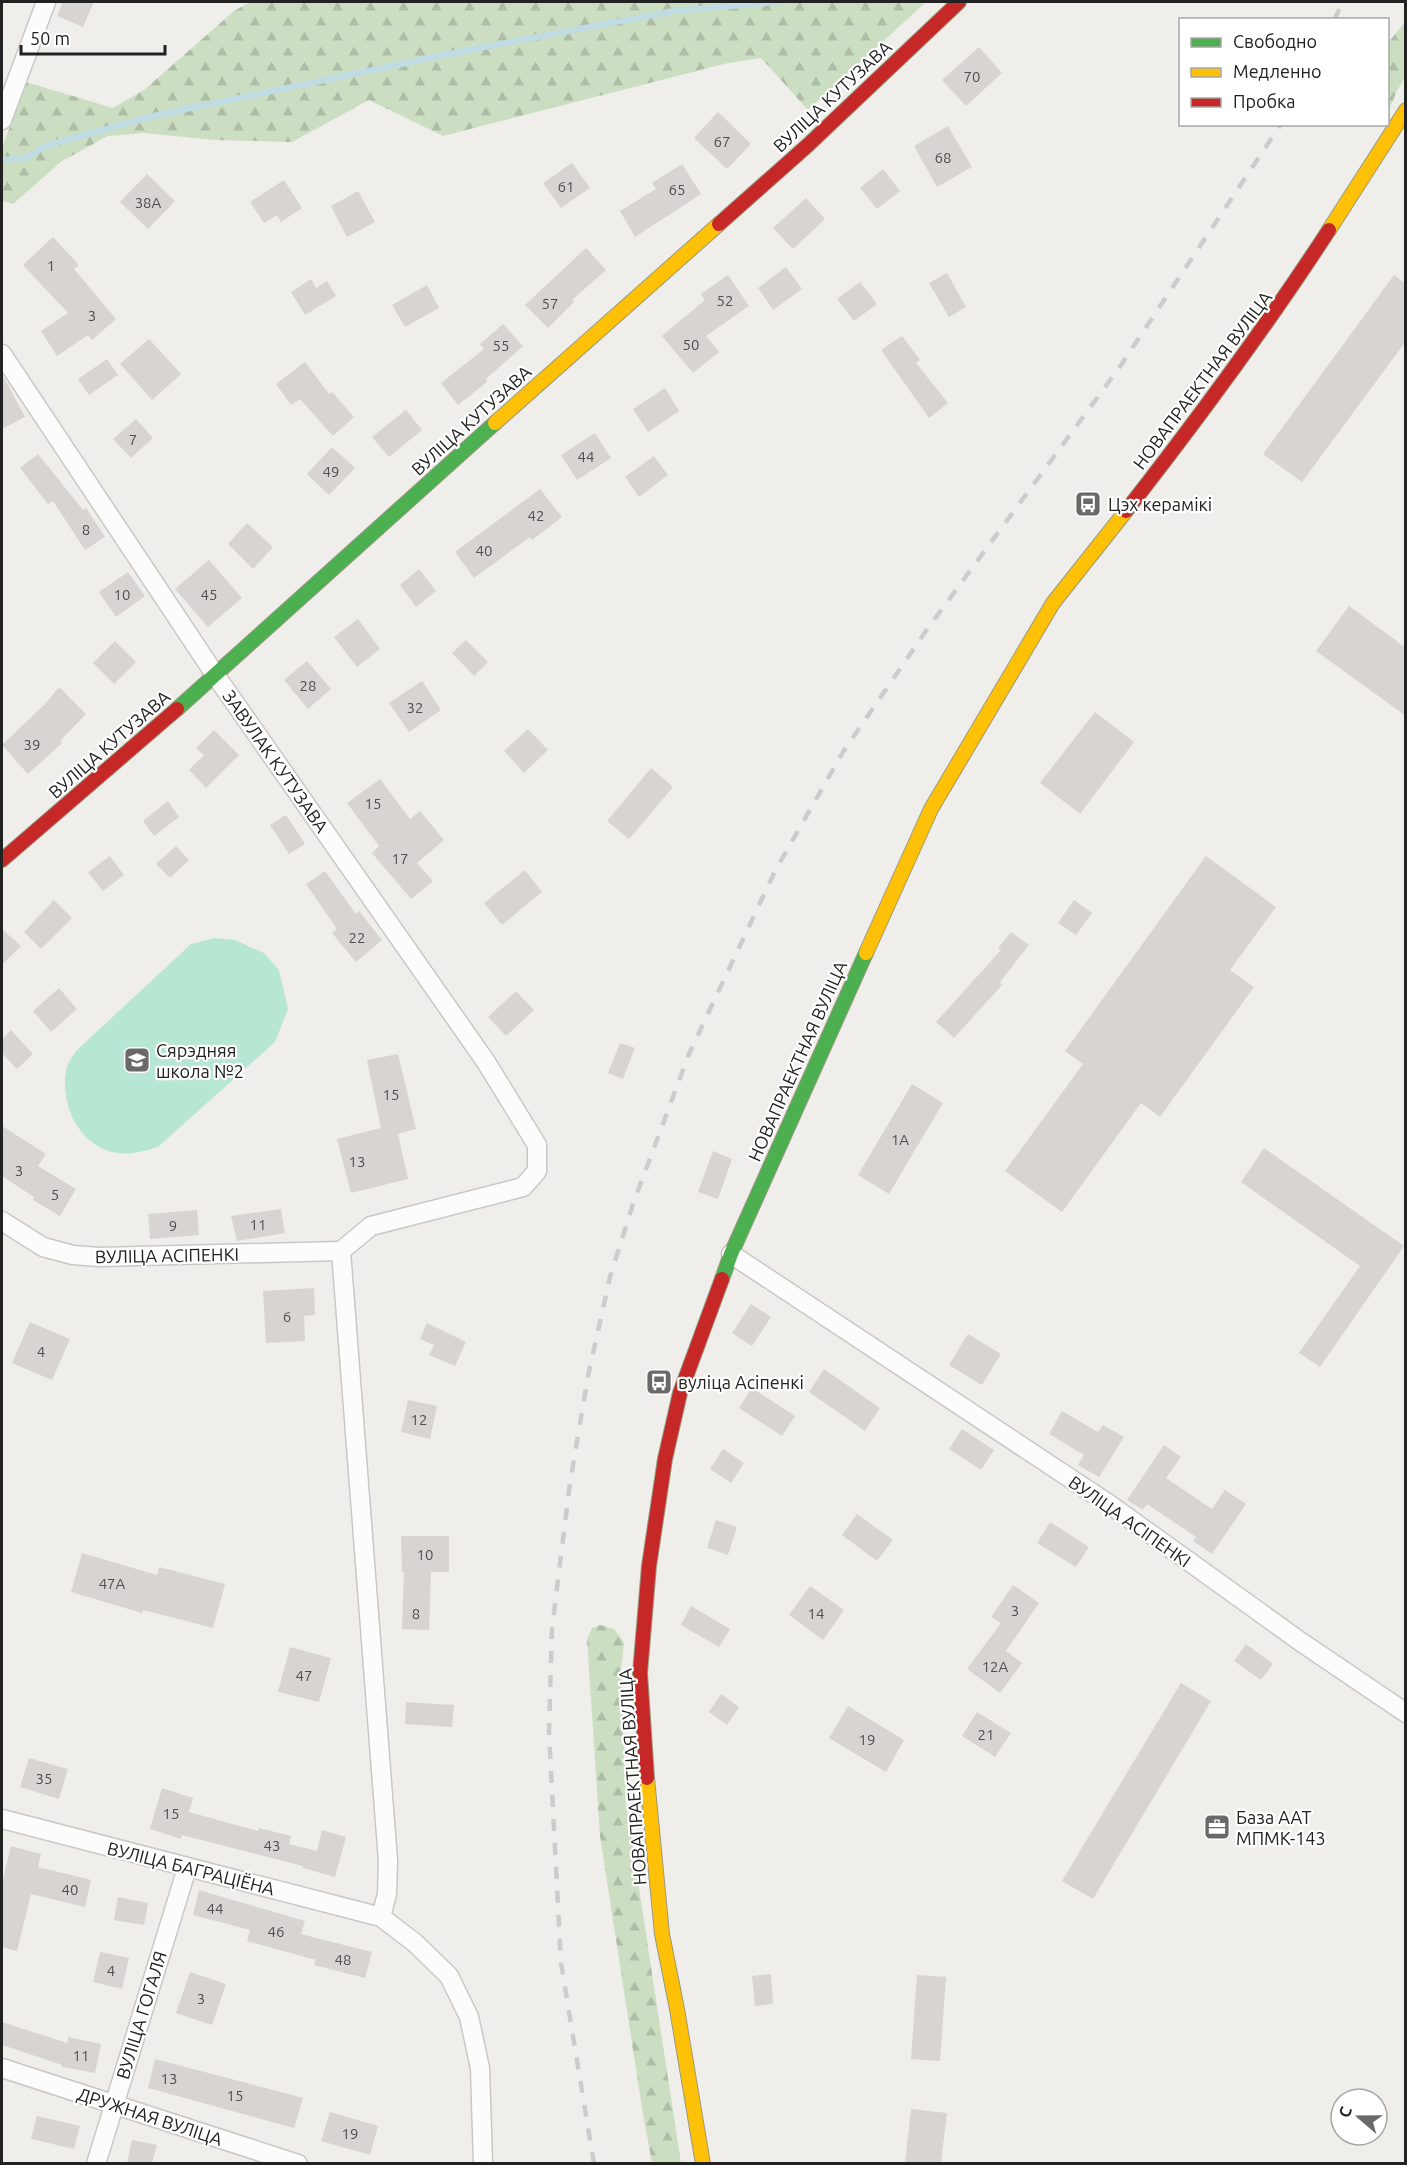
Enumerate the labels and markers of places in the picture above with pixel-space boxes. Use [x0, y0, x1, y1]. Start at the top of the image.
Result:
bus stop icon: Цэх керамікі [1073, 489, 1103, 519]
place label: Цэх керамікі [1108, 494, 1212, 514]
place label: Сярэдняя школа №2 [156, 1040, 244, 1081]
school or university icon: Сярэдняя школа №2 [122, 1045, 152, 1075]
bus stop icon: вуліца Асіпенкі [644, 1367, 674, 1397]
place label: вуліца Асіпенкі [678, 1372, 804, 1392]
place label: База ААТ МПМК-143 [1236, 1807, 1326, 1848]
office icon: База ААТ МПМК-143 [1202, 1812, 1232, 1842]

